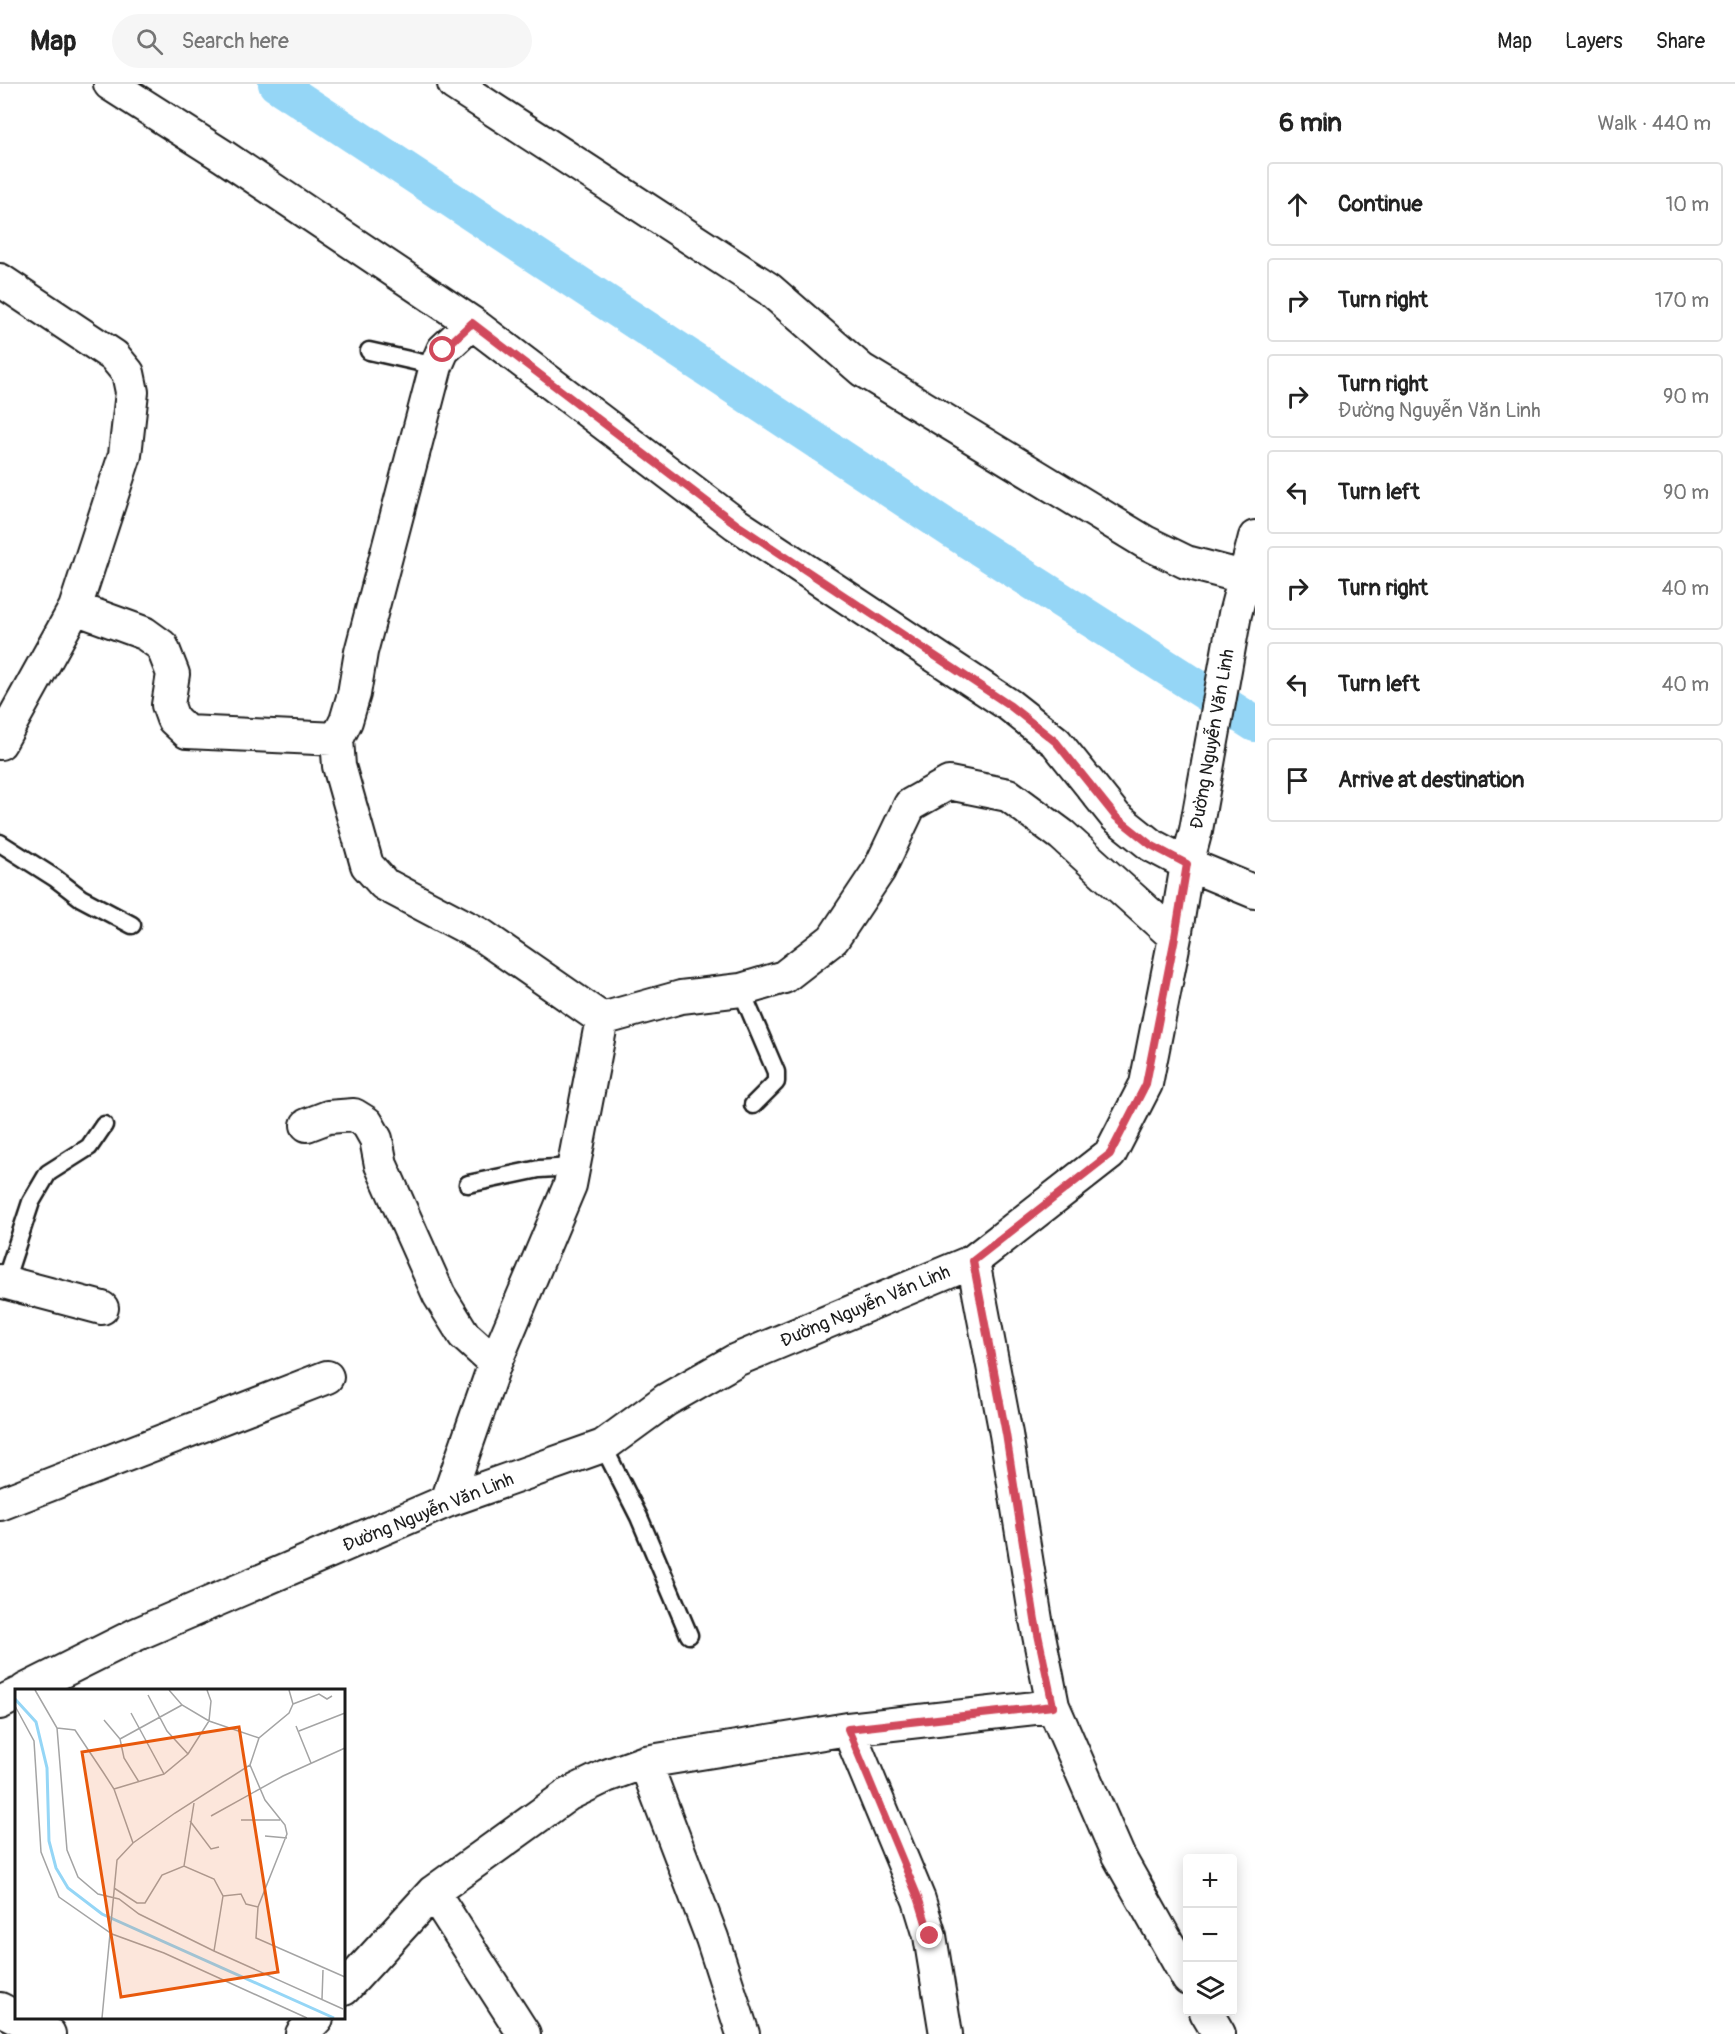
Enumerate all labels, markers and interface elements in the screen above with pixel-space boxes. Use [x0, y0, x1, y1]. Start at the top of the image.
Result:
search box [112, 14, 532, 68]
text: Map [30, 24, 76, 59]
icon: search [133, 25, 166, 58]
text: Search here [181, 27, 289, 55]
text: Map [1497, 28, 1532, 55]
text: Layers [1565, 28, 1623, 55]
text: Share [1656, 28, 1705, 55]
text: 6 min [1279, 107, 1342, 139]
text: Walk · 440 m [1597, 111, 1711, 136]
icon: ahead [1281, 188, 1314, 221]
text: Continue [1338, 190, 1422, 218]
text: 10 m [1665, 192, 1709, 217]
icon: right [1281, 284, 1314, 317]
text: Turn right [1338, 286, 1428, 314]
text: 170 m [1655, 288, 1709, 313]
route start [429, 336, 455, 362]
text: Turn right [1338, 370, 1428, 398]
icon: right [1281, 380, 1314, 413]
text: 90 m [1663, 384, 1709, 409]
text: Đường Nguyễn Văn Linh [1338, 398, 1541, 423]
icon: left [1281, 476, 1314, 509]
text: Turn left [1338, 478, 1420, 506]
text: 90 m [1663, 480, 1709, 505]
icon: right [1281, 572, 1314, 605]
text: Turn right [1338, 574, 1428, 602]
text: 40 m [1662, 576, 1709, 601]
street label: Đường Nguyễn Văn Linh [1185, 647, 1240, 831]
icon: left [1281, 668, 1314, 701]
text: Turn left [1338, 670, 1420, 698]
text: 40 m [1662, 672, 1709, 697]
icon: arrive [1281, 764, 1314, 797]
text: Arrive at destination [1338, 766, 1524, 794]
street label: Đường Nguyễn Văn Linh [777, 1260, 954, 1353]
street label: Đường Nguyễn Văn Linh [339, 1468, 517, 1557]
inset map [15, 1689, 345, 2019]
map controls [1183, 1854, 1237, 2016]
button: + [1183, 1854, 1237, 1908]
button: − [1183, 1908, 1237, 1962]
route end [916, 1922, 942, 1948]
button: layers [1183, 1962, 1237, 2016]

